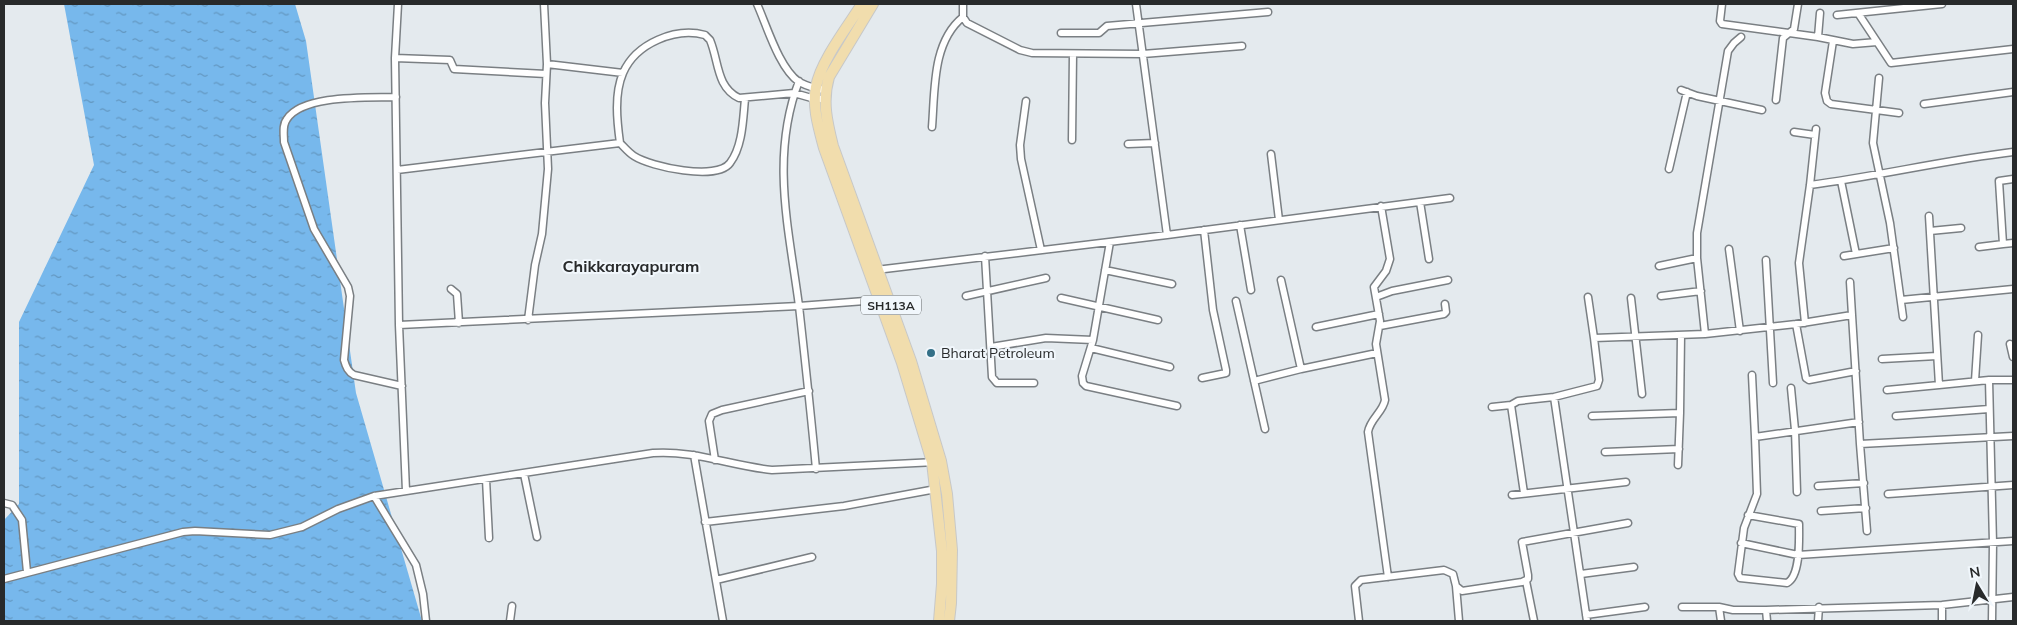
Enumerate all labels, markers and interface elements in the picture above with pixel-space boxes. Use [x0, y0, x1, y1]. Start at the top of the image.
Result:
district label: Chikkarayapuram [563, 256, 699, 276]
road number: SH113A [861, 296, 921, 314]
place label: Bharat Petroleum [941, 344, 1055, 362]
marker: Bharat Petroleum [925, 347, 937, 359]
north arrow [1952, 560, 2002, 610]
text: N [1968, 562, 1982, 582]

